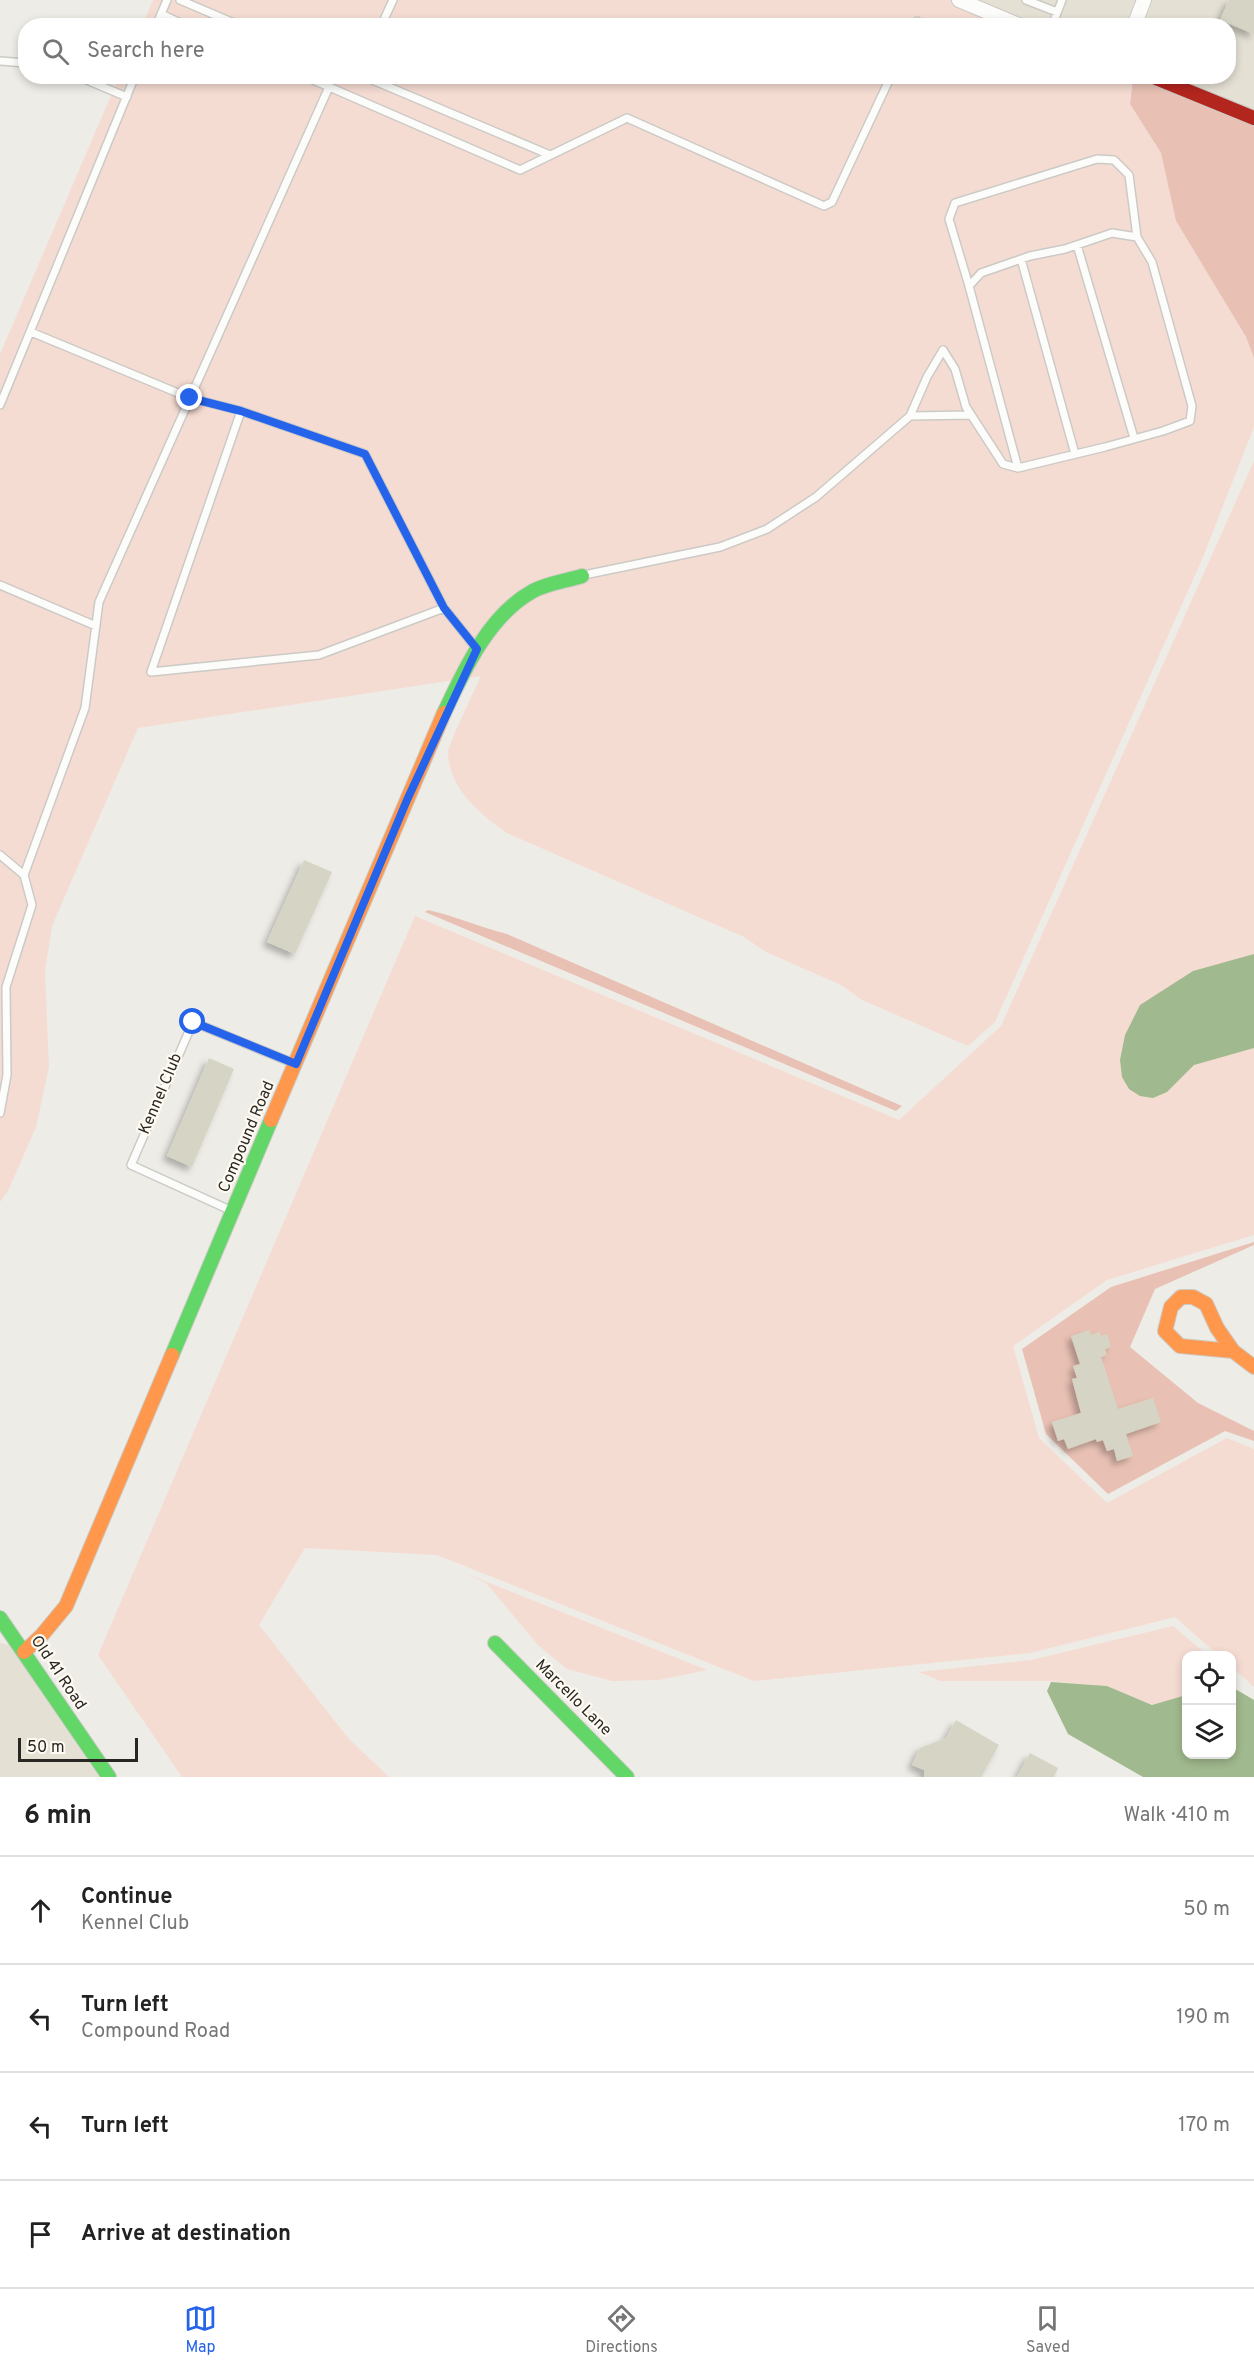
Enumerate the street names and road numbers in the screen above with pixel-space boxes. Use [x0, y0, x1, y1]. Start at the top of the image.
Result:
street label: Kennel Club [135, 1050, 187, 1138]
street label: Compound Road [214, 1078, 280, 1196]
street label: Old 41 Road [26, 1632, 90, 1714]
street label: Marcello Lane [531, 1656, 615, 1740]

